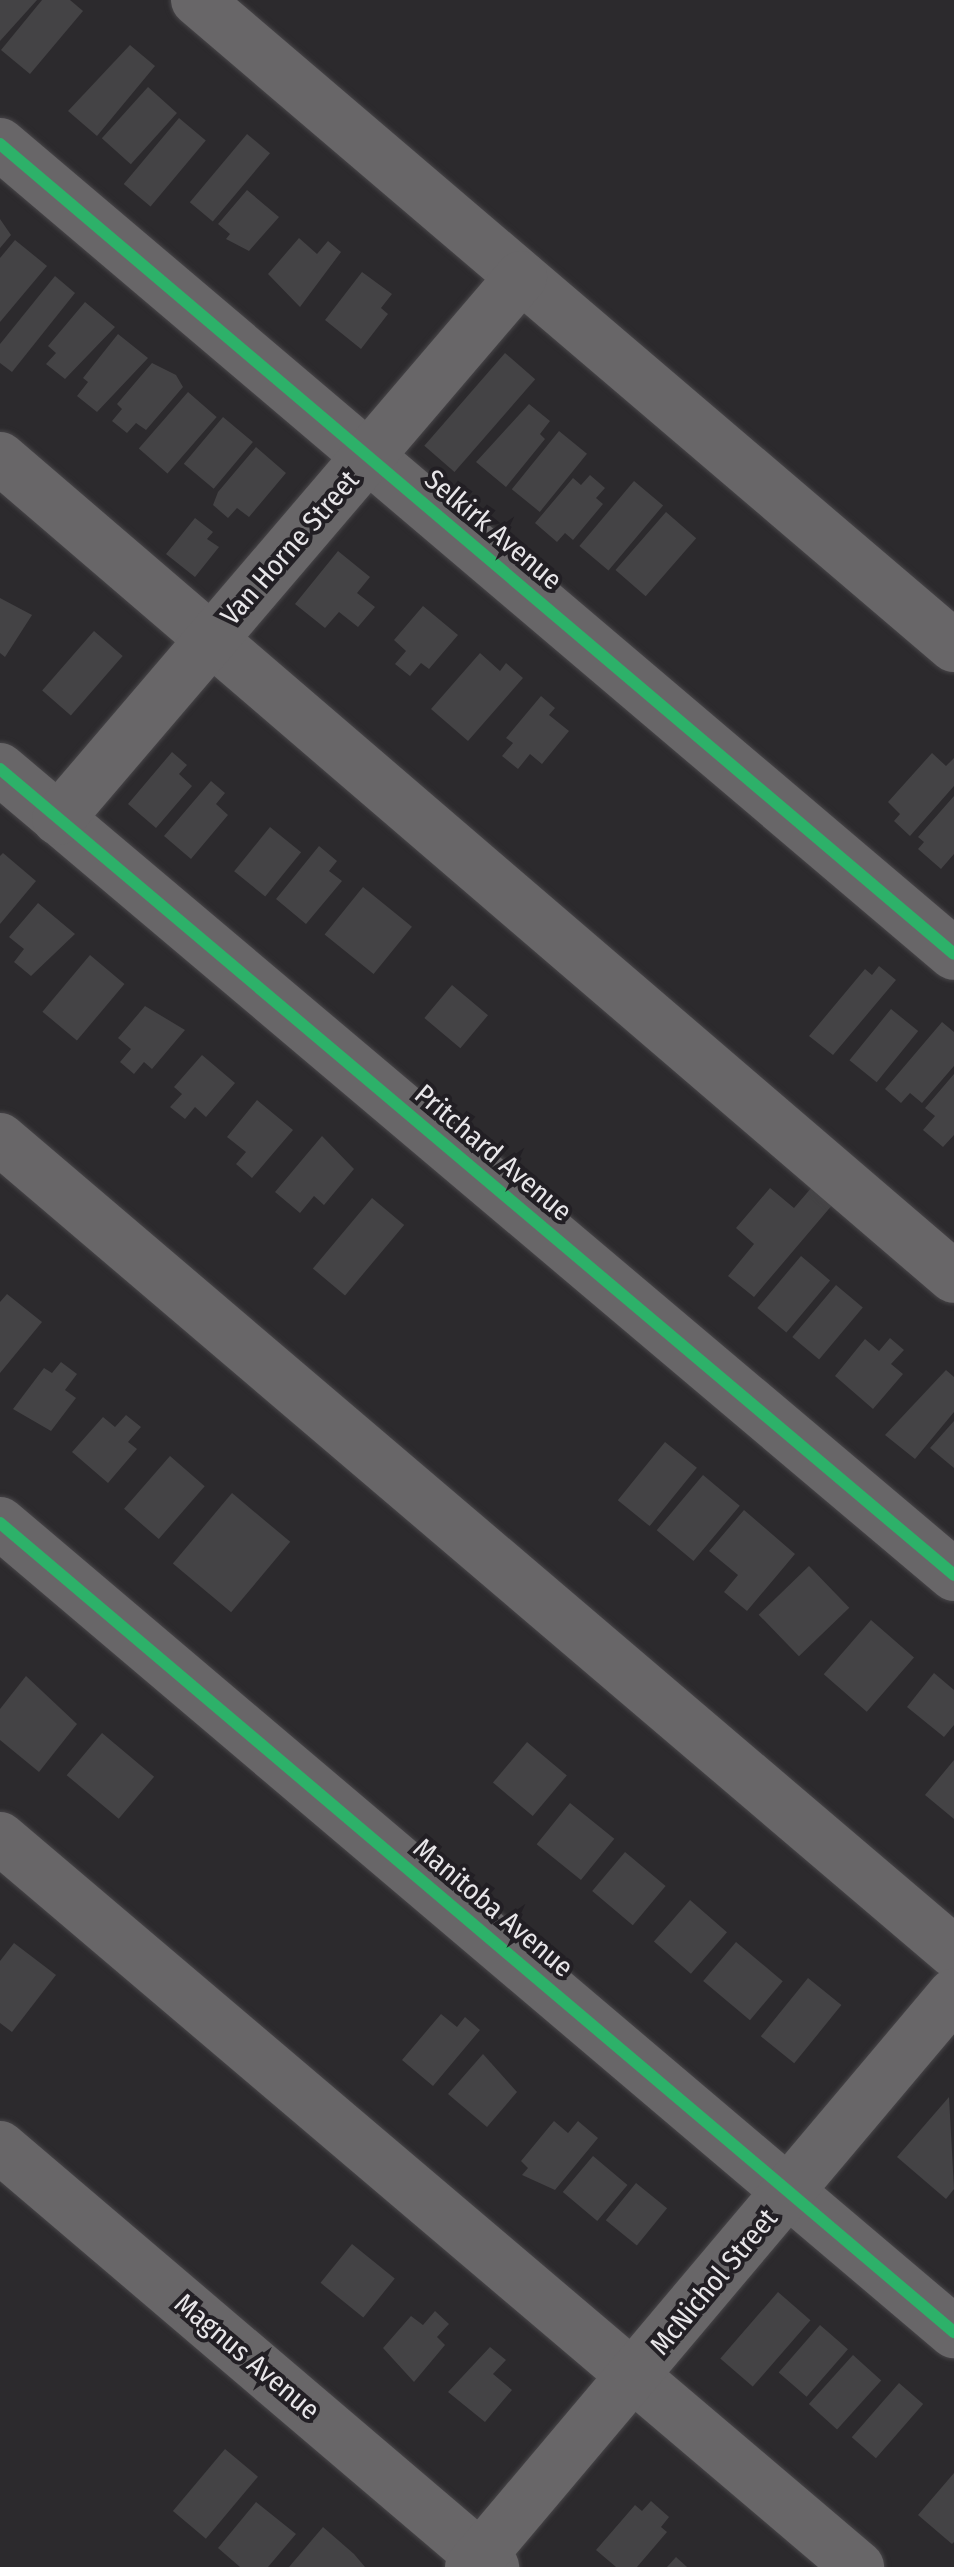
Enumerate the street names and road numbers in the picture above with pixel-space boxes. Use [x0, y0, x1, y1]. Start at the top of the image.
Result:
street label: Selkirk Avenue [418, 463, 568, 597]
street label: Van Horne Street [214, 464, 366, 632]
street label: Pritchard Avenue [408, 1078, 578, 1228]
street label: Manitoba Avenue [406, 1831, 580, 1985]
street label: McNichol Street [643, 2202, 785, 2362]
street label: Magnus Avenue [168, 2287, 326, 2427]

